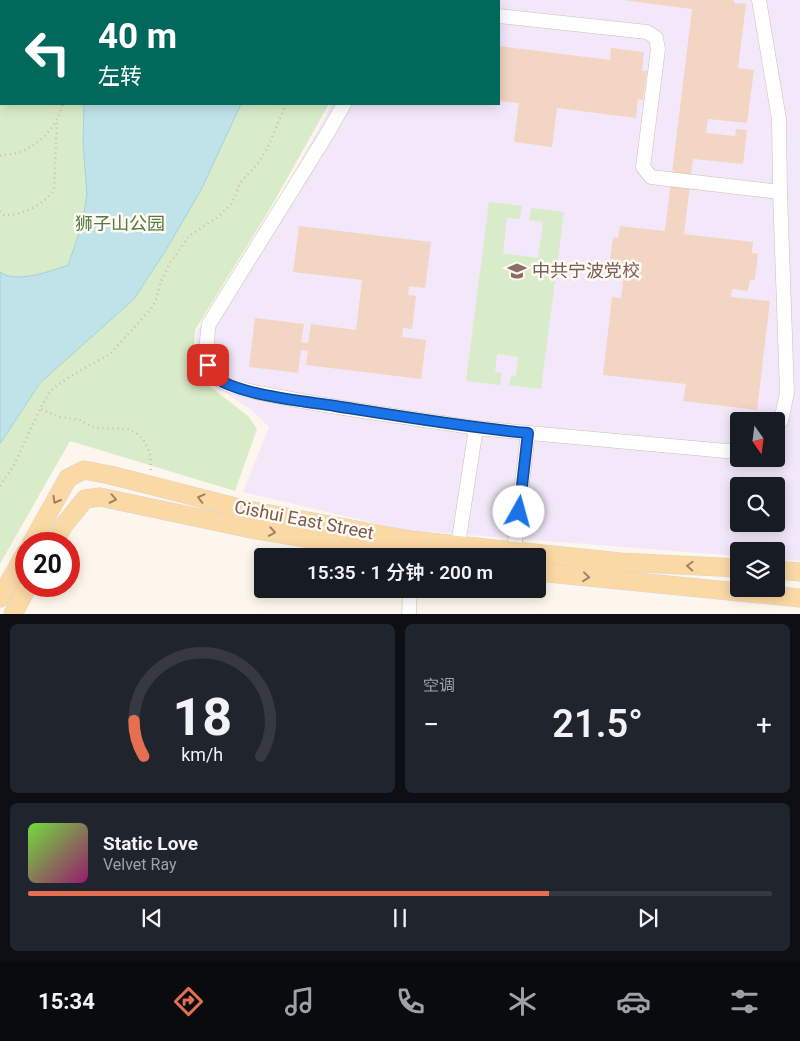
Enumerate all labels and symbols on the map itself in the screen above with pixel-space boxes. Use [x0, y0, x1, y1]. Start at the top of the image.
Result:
park label: 狮子山公园 [75, 213, 165, 234]
school or university icon: 中共宁波党校 [506, 260, 528, 282]
place label: 中共宁波党校 [532, 260, 640, 281]
pin [187, 344, 229, 386]
north arrow [730, 412, 785, 468]
position arrow [492, 485, 544, 537]
one-way arrow [196, 493, 205, 504]
one-way arrow [109, 494, 118, 504]
one-way arrow [52, 495, 62, 504]
street label: Cishui East Street [233, 496, 376, 543]
one-way arrow [268, 527, 277, 537]
speed limit sign: 20 [15, 532, 80, 597]
one-way arrow [686, 560, 694, 571]
one-way arrow [582, 571, 590, 582]

